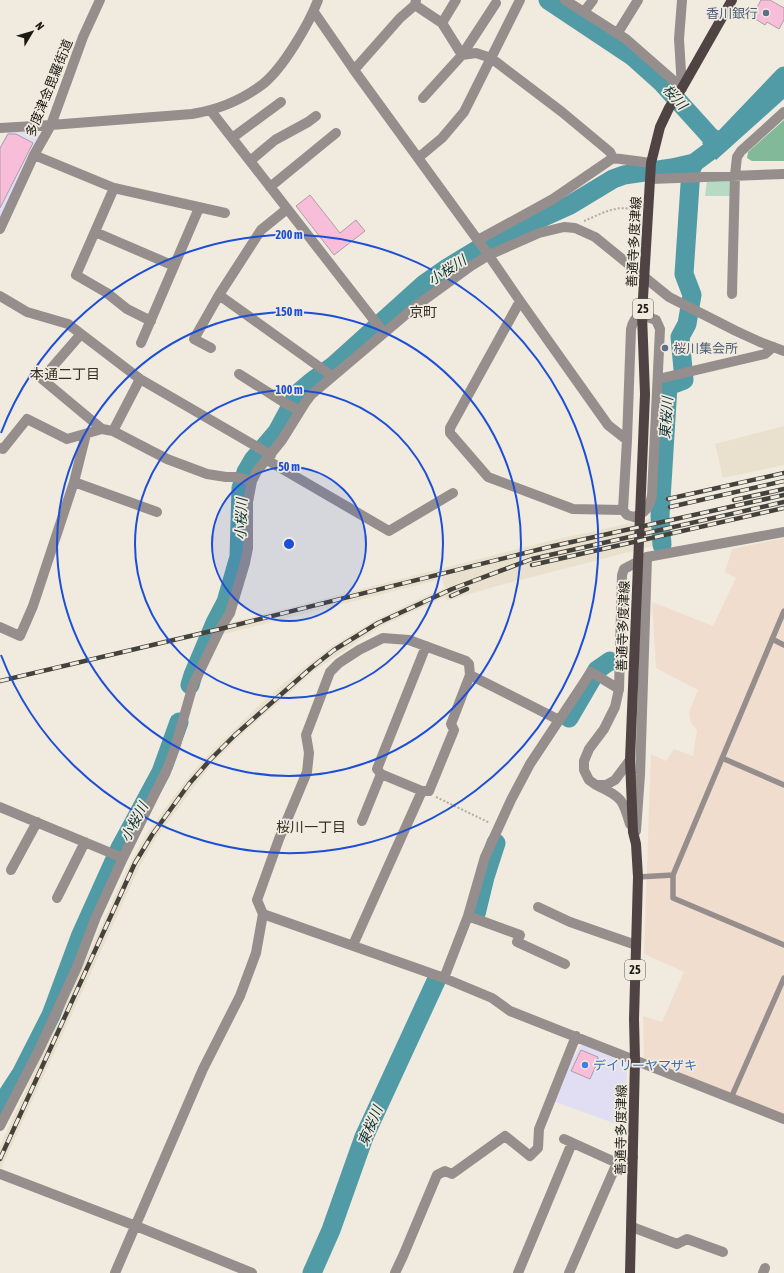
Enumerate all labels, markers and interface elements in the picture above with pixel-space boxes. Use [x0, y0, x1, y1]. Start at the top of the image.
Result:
place label: 香川銀行 [706, 6, 758, 21]
marker: 香川銀行 [761, 8, 771, 18]
north arrow [12, 12, 52, 52]
text: N [33, 20, 47, 32]
street label: 多度津金毘羅街道 [23, 37, 75, 139]
water label: 桜川 [660, 81, 692, 114]
street label: 善通寺多度津線 [624, 196, 644, 288]
text: 200 m [275, 228, 303, 242]
water label: 小桜川 [425, 251, 471, 288]
road number: 25 [633, 299, 653, 319]
district label: 京町 [409, 304, 437, 320]
text: 150 m [275, 305, 303, 319]
place label: 桜川集会所 [673, 341, 738, 356]
marker: 桜川集会所 [660, 343, 670, 353]
district label: 本通二丁目 [30, 366, 100, 382]
text: 100 m [275, 383, 303, 397]
water label: 東桜川 [657, 394, 676, 440]
text: 50 m [278, 460, 300, 474]
water label: 小桜川 [232, 496, 250, 540]
centre of rings [282, 537, 296, 551]
street label: 善通寺多度津線 [614, 580, 632, 672]
water label: 小桜川 [117, 798, 152, 844]
district label: 桜川一丁目 [276, 819, 346, 835]
road number: 25 [625, 960, 645, 980]
place label: デイリーヤマザキ [593, 1058, 697, 1073]
marker: デイリーヤマザキ [580, 1060, 590, 1070]
street label: 善通寺多度津線 [613, 1084, 629, 1176]
water label: 東桜川 [354, 1102, 386, 1148]

